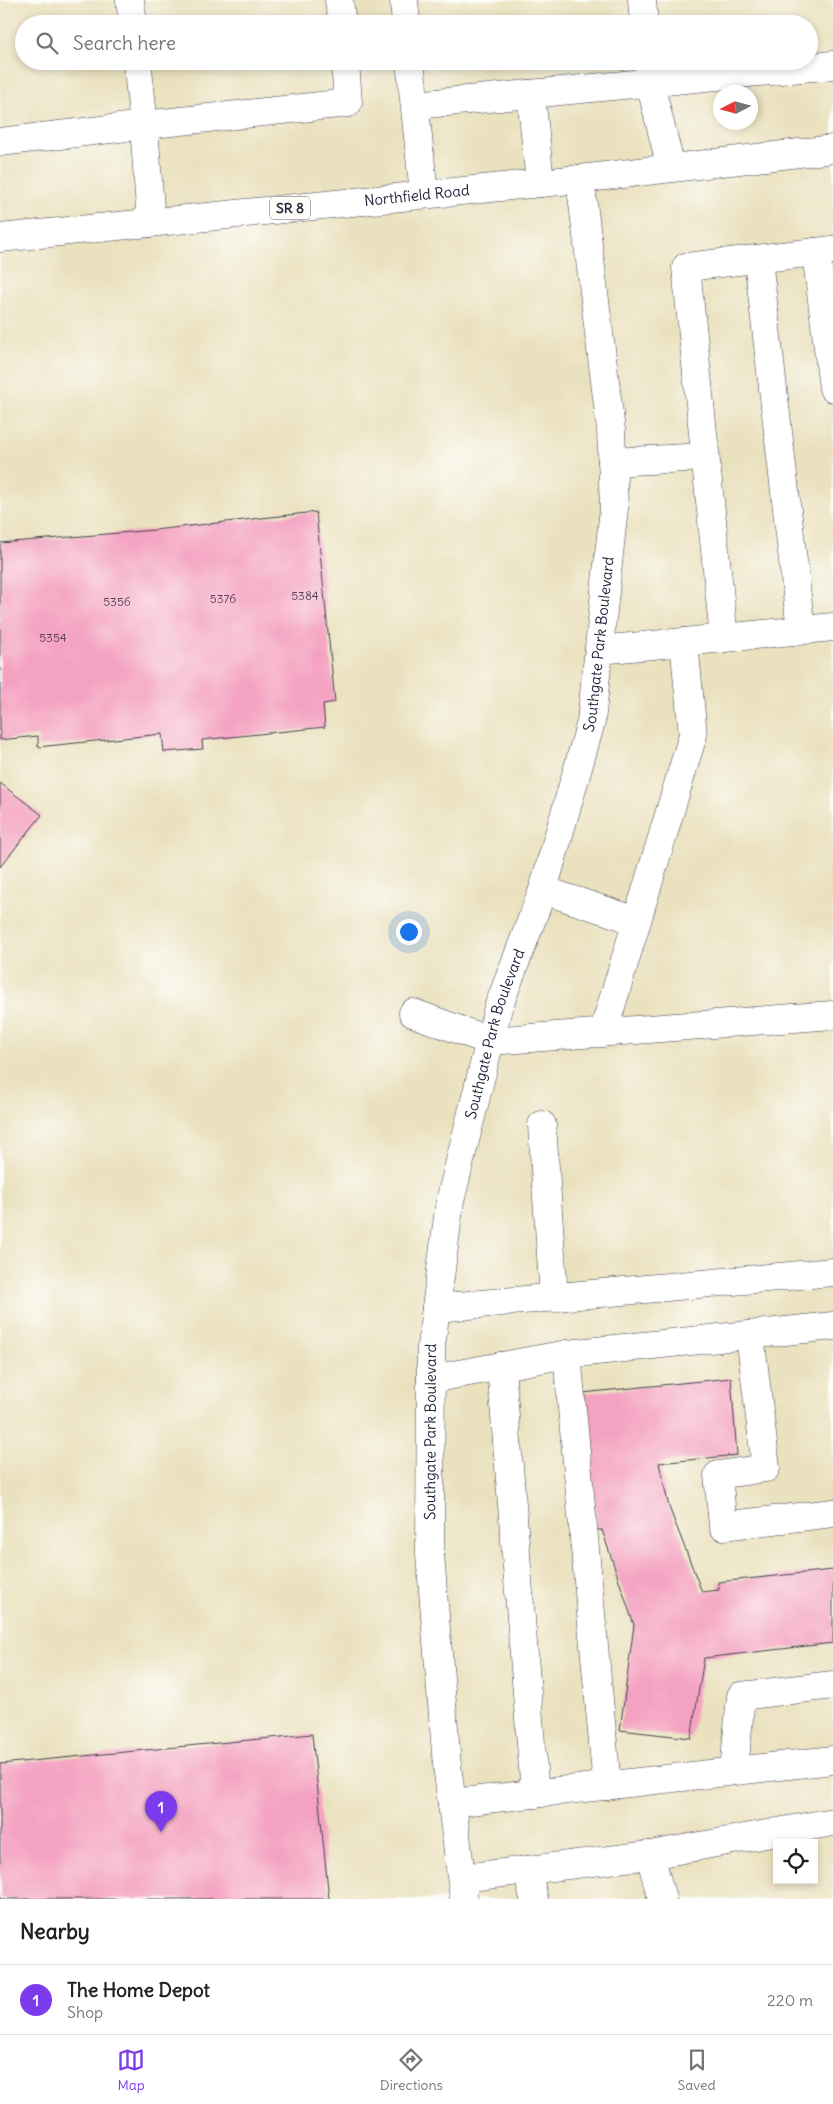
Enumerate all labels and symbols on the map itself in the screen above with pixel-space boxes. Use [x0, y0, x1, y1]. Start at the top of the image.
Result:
north arrow [713, 85, 758, 130]
street label: Northfield Road [363, 180, 471, 210]
road number: SR 8 [270, 197, 310, 220]
street label: Southgate Park Boulevard [579, 555, 618, 734]
house number: 5384 [291, 588, 319, 603]
house number: 5376 [210, 591, 236, 606]
house number: 5356 [103, 594, 131, 609]
house number: 5354 [39, 630, 67, 645]
your location [396, 919, 422, 945]
street label: Southgate Park Boulevard [461, 946, 529, 1121]
street label: Southgate Park Boulevard [420, 1343, 440, 1520]
pin: 1 [145, 1791, 177, 1832]

